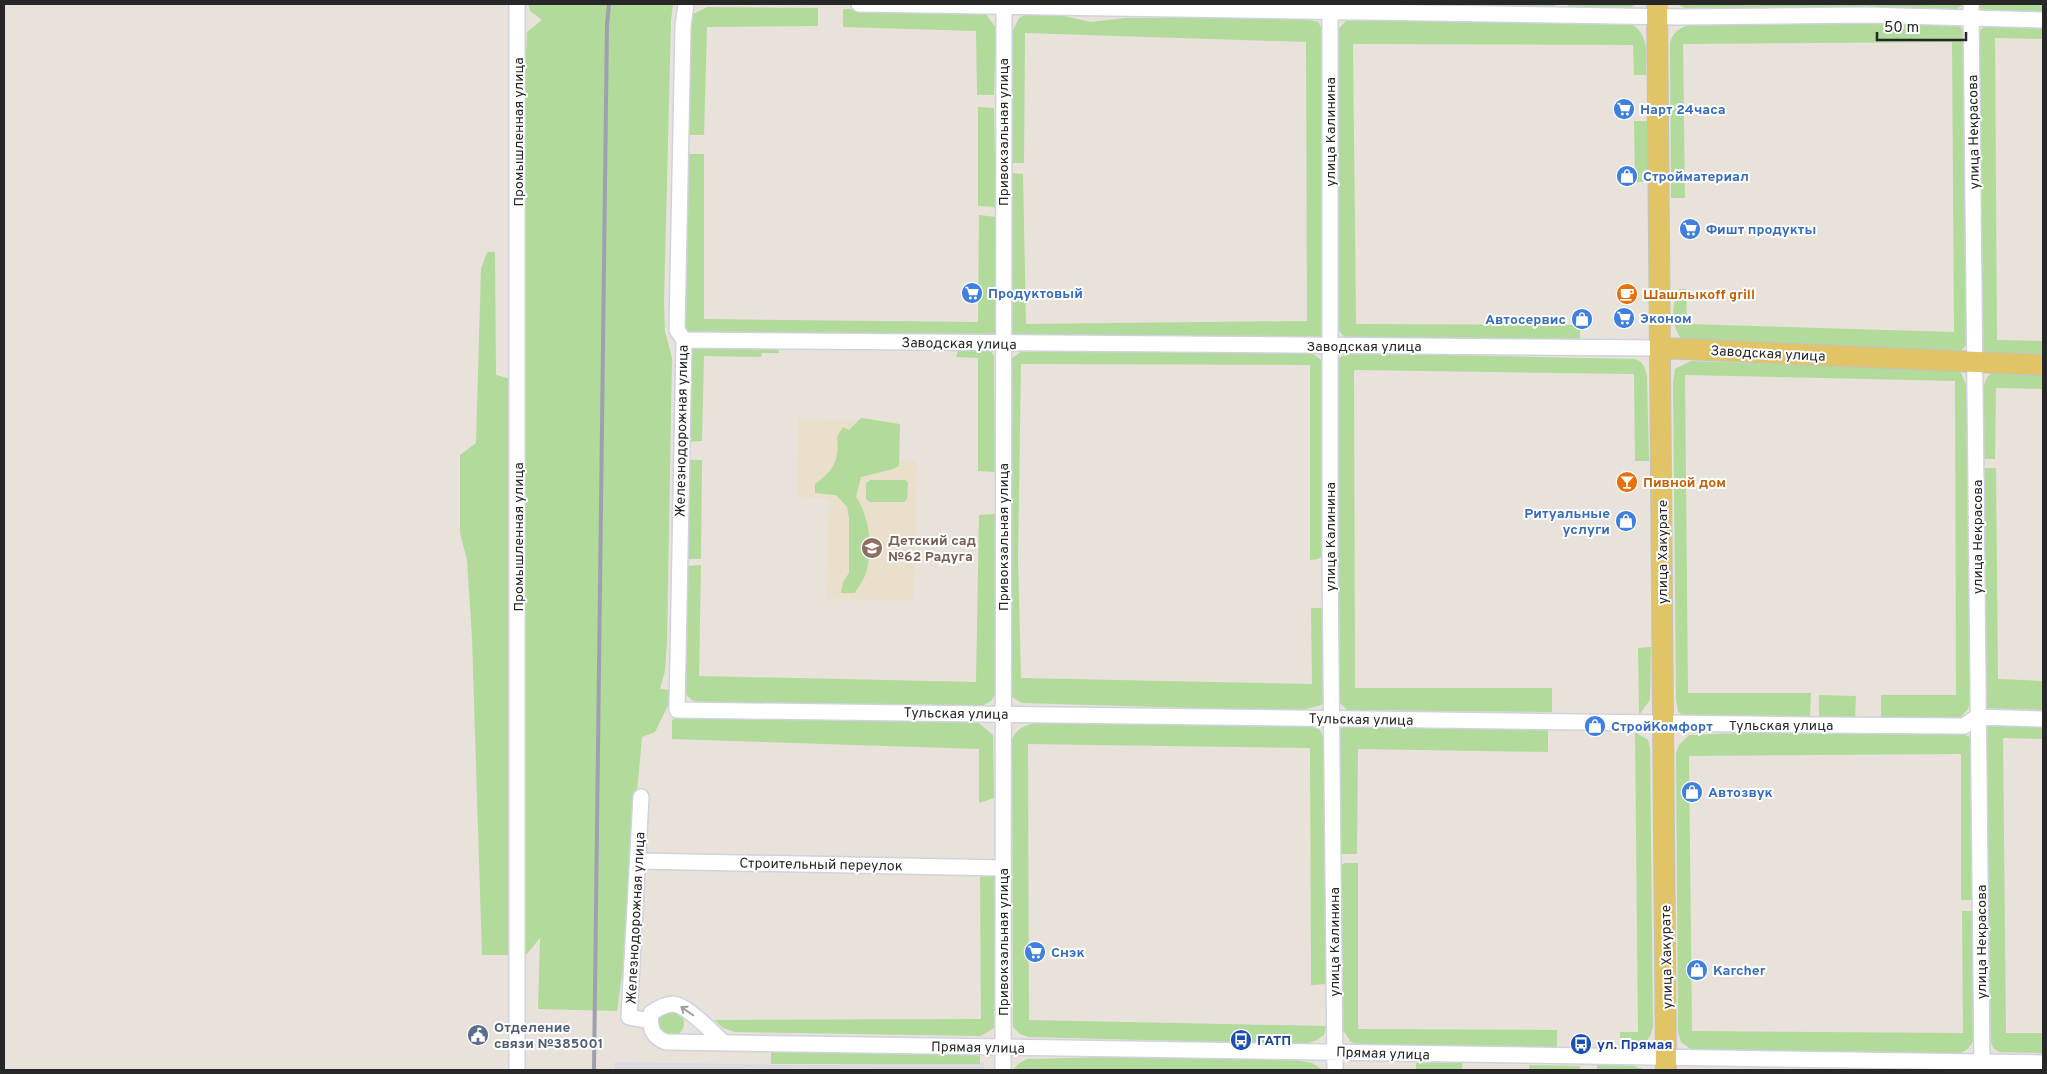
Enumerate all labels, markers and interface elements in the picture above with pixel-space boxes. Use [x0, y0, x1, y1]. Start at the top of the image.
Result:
scale bar [1877, 10, 1966, 42]
text: 50 m [1884, 19, 1919, 38]
street label: Промышленная улица [511, 57, 528, 207]
street label: Привокзальная улица [996, 58, 1013, 206]
street label: улица Некрасова [1965, 74, 1984, 189]
street label: улица Калинина [1323, 77, 1340, 187]
supermarket icon: Нарт 24часа [1612, 97, 1636, 121]
place label: Нарт 24часа [1640, 102, 1726, 119]
shop icon: Стройматериал [1615, 164, 1639, 188]
place label: Стройматериал [1643, 169, 1749, 186]
supermarket icon: Фишт продукты [1678, 217, 1702, 241]
place label: Фишт продукты [1706, 222, 1816, 239]
supermarket icon: Продуктовый [960, 281, 984, 305]
cafe icon: Шашлыкоff grill [1615, 282, 1639, 306]
place label: Продуктовый [988, 286, 1083, 303]
place label: Шашлыкоff grill [1643, 287, 1755, 304]
supermarket icon: Эконом [1612, 306, 1636, 330]
shop icon: Автосервис [1570, 307, 1594, 331]
place label: Эконом [1640, 311, 1692, 328]
place label: Автосервис [1485, 312, 1566, 329]
street label: Заводская улица [901, 335, 1017, 354]
street label: Заводская улица [1306, 339, 1422, 356]
street label: Заводская улица [1710, 343, 1826, 366]
street label: Железнодорожная улица [672, 345, 693, 517]
street label: Промышленная улица [511, 462, 528, 612]
street label: Привокзальная улица [996, 463, 1013, 611]
bar icon: Пивной дом [1615, 470, 1639, 494]
place label: Пивной дом [1643, 475, 1726, 492]
street label: улица Некрасова [1970, 480, 1987, 594]
street label: улица Калинина [1323, 482, 1340, 592]
street label: улица Хакурате [1655, 500, 1672, 604]
place label: Ритуальные услуги [1524, 506, 1610, 539]
shop icon: Ритуальные услуги [1614, 509, 1638, 533]
place label: Детский сад №62 Радуга [888, 533, 976, 566]
school or university icon: Детский сад №62 Радуга [860, 536, 884, 560]
street label: Тульская улица [903, 705, 1008, 724]
street label: Тульская улица [1308, 711, 1413, 730]
shop icon: СтройКомфорт [1583, 714, 1607, 738]
street label: Тульская улица [1729, 718, 1833, 735]
place label: СтройКомфорт [1611, 719, 1713, 736]
shop icon: Автозвук [1680, 780, 1704, 804]
place label: Автозвук [1708, 785, 1773, 802]
street label: Железнодорожная улица [623, 831, 650, 1005]
street label: Строительный переулок [739, 856, 903, 875]
street label: Привокзальная улица [996, 868, 1013, 1016]
street label: улица Некрасова [1974, 885, 1991, 999]
street label: улица Калинина [1327, 887, 1344, 997]
street label: улица Хакурате [1658, 905, 1677, 1009]
supermarket icon: Снэк [1023, 940, 1047, 964]
place label: Снэк [1051, 945, 1085, 962]
shop icon: Karcher [1685, 958, 1709, 982]
place label: Karcher [1713, 963, 1766, 980]
one-way arrow [680, 1006, 694, 1016]
place label: Отделение связи №385001 [494, 1020, 603, 1053]
public building icon: Отделение связи №385001 [466, 1023, 490, 1047]
bus stop icon: ГАТП [1229, 1028, 1253, 1052]
bus stop icon: ул. Прямая [1569, 1032, 1593, 1056]
place label: ГАТП [1257, 1033, 1291, 1050]
place label: ул. Прямая [1597, 1037, 1672, 1054]
street label: Прямая улица [931, 1039, 1025, 1058]
street label: Прямая улица [1336, 1044, 1430, 1065]

